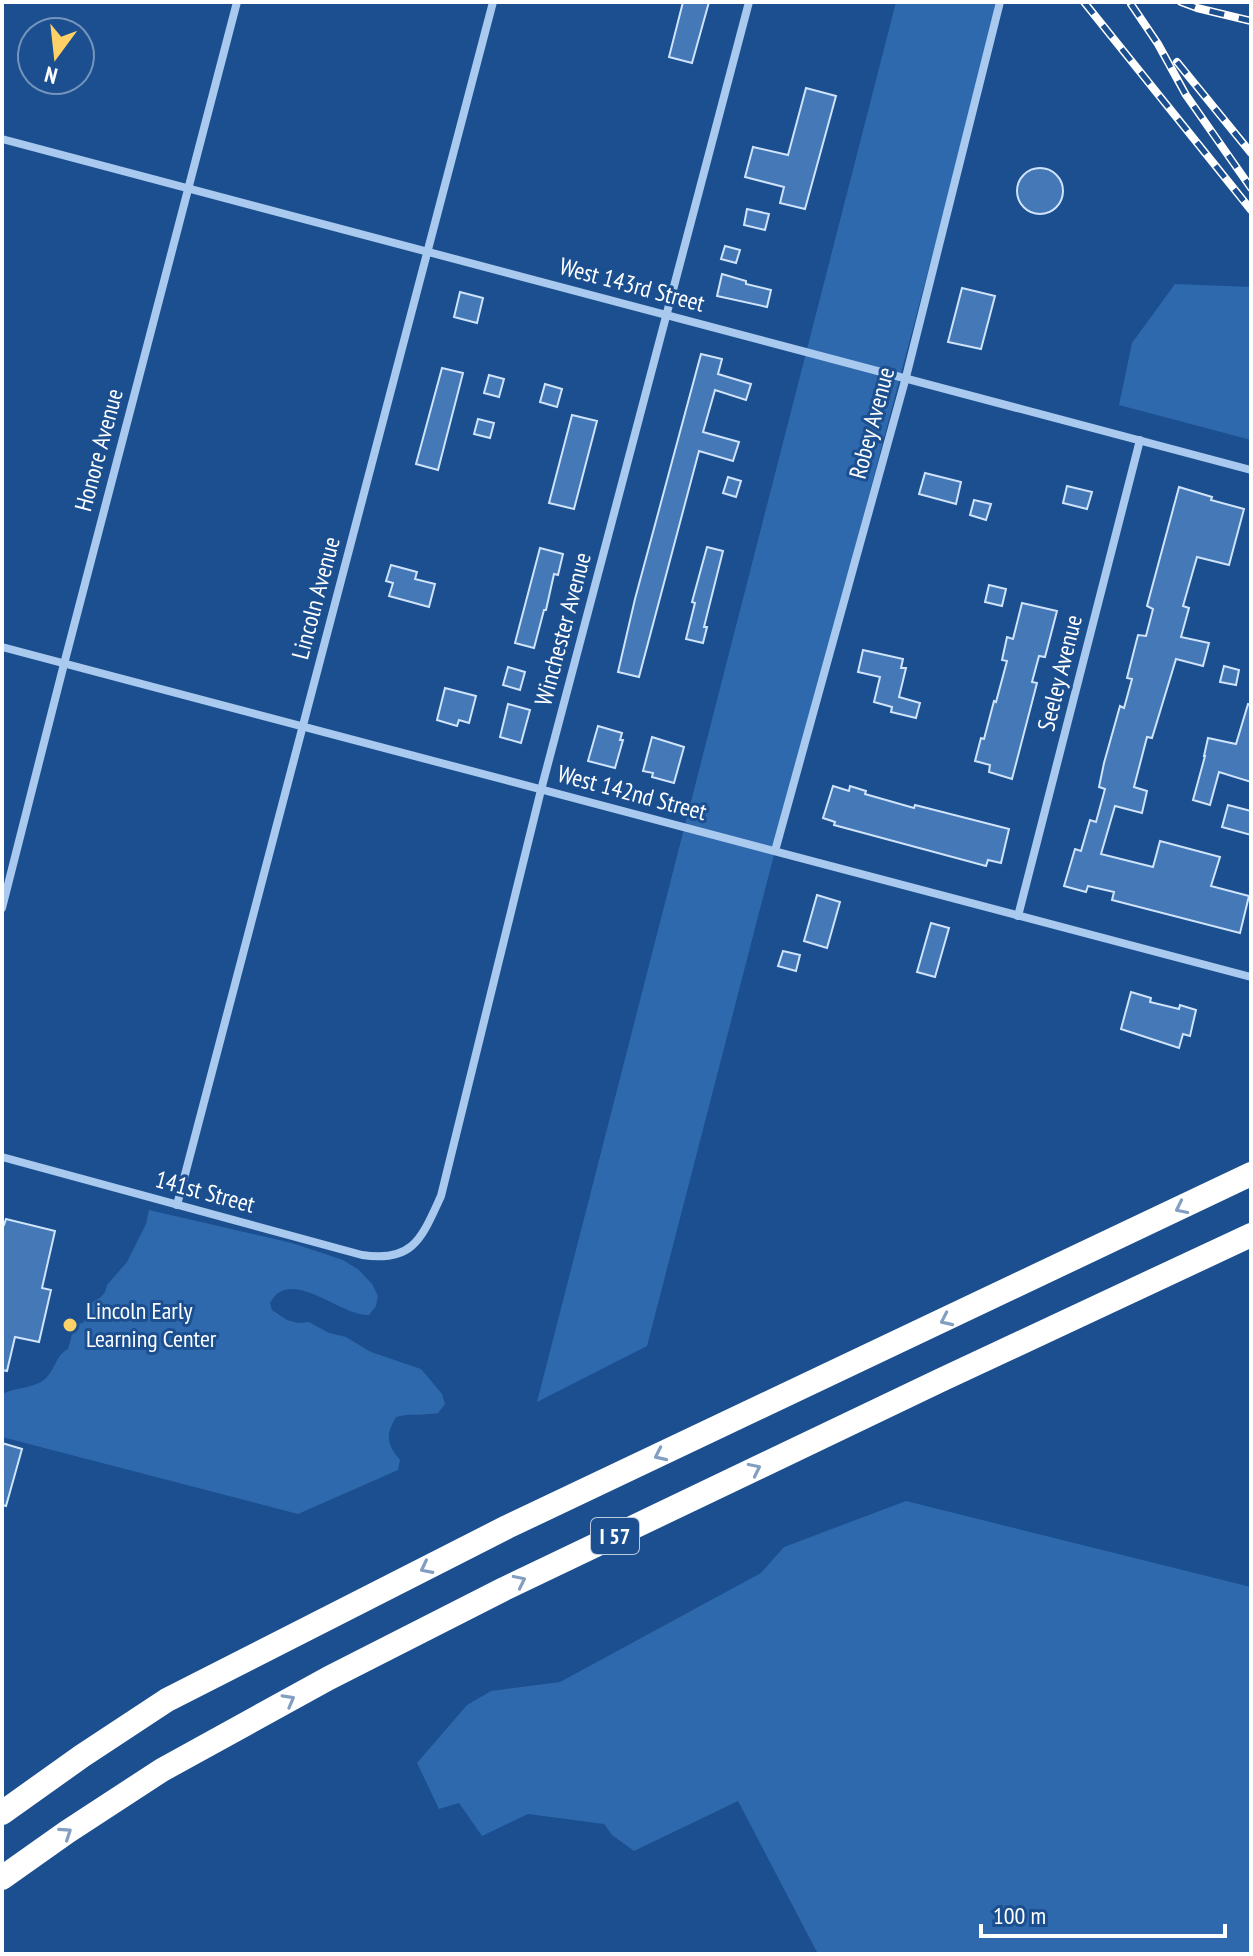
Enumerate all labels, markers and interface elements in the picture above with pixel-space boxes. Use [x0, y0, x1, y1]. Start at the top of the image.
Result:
north arrow [16, 16, 96, 96]
text: N [41, 60, 60, 90]
street label: West 143rd Street [556, 250, 709, 319]
street label: Robey Avenue [842, 364, 901, 482]
street label: Honore Avenue [67, 385, 130, 515]
street label: Lincoln Avenue [284, 533, 347, 662]
street label: Winchester Avenue [527, 549, 598, 709]
street label: Seeley Avenue [1030, 612, 1089, 734]
street label: West 142nd Street [554, 758, 710, 827]
street label: 141st Street [152, 1163, 259, 1220]
one-way arrow [1174, 1199, 1189, 1214]
place label: Lincoln Early Learning Center [86, 1295, 217, 1354]
one-way arrow [940, 1310, 954, 1326]
marker: Lincoln Early Learning Center [61, 1316, 79, 1334]
one-way arrow [654, 1445, 669, 1461]
one-way arrow [747, 1463, 761, 1479]
road number: I 57 [591, 1518, 639, 1554]
one-way arrow [420, 1559, 435, 1574]
one-way arrow [512, 1575, 527, 1591]
one-way arrow [281, 1694, 295, 1710]
one-way arrow [57, 1828, 71, 1843]
scale bar [981, 1888, 1225, 1938]
text: 100 m [993, 1900, 1046, 1931]

